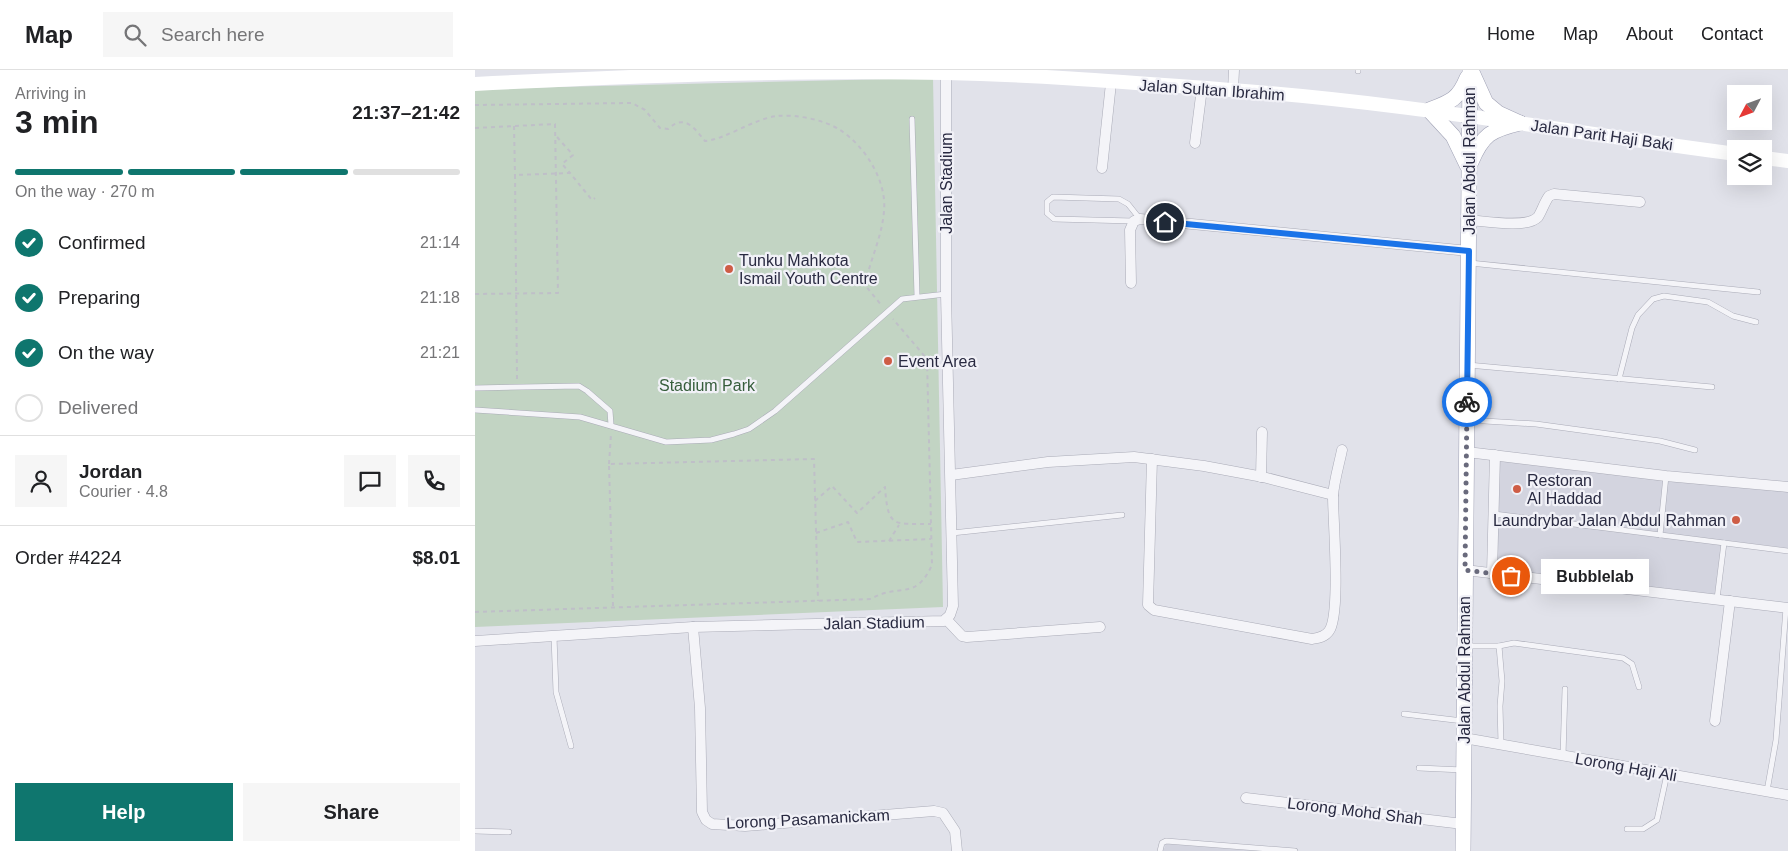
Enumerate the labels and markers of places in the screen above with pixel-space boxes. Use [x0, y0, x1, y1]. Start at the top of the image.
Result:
pin [1144, 201, 1186, 243]
place label: Tunku Mahkota Ismail Youth Centre [739, 252, 878, 287]
marker: Tunku Mahkota Ismail Youth Centre [723, 263, 735, 275]
place label: Event Area [898, 353, 976, 370]
marker: Event Area [882, 355, 894, 367]
place label: Restoran Al Haddad [1527, 472, 1602, 507]
marker: Restoran Al Haddad [1511, 483, 1523, 495]
place label: Laundrybar Jalan Abdul Rahman [1493, 512, 1726, 529]
marker: Laundrybar Jalan Abdul Rahman [1730, 514, 1742, 526]
pin [1490, 555, 1532, 597]
callout: Bubblelab [1541, 558, 1649, 594]

